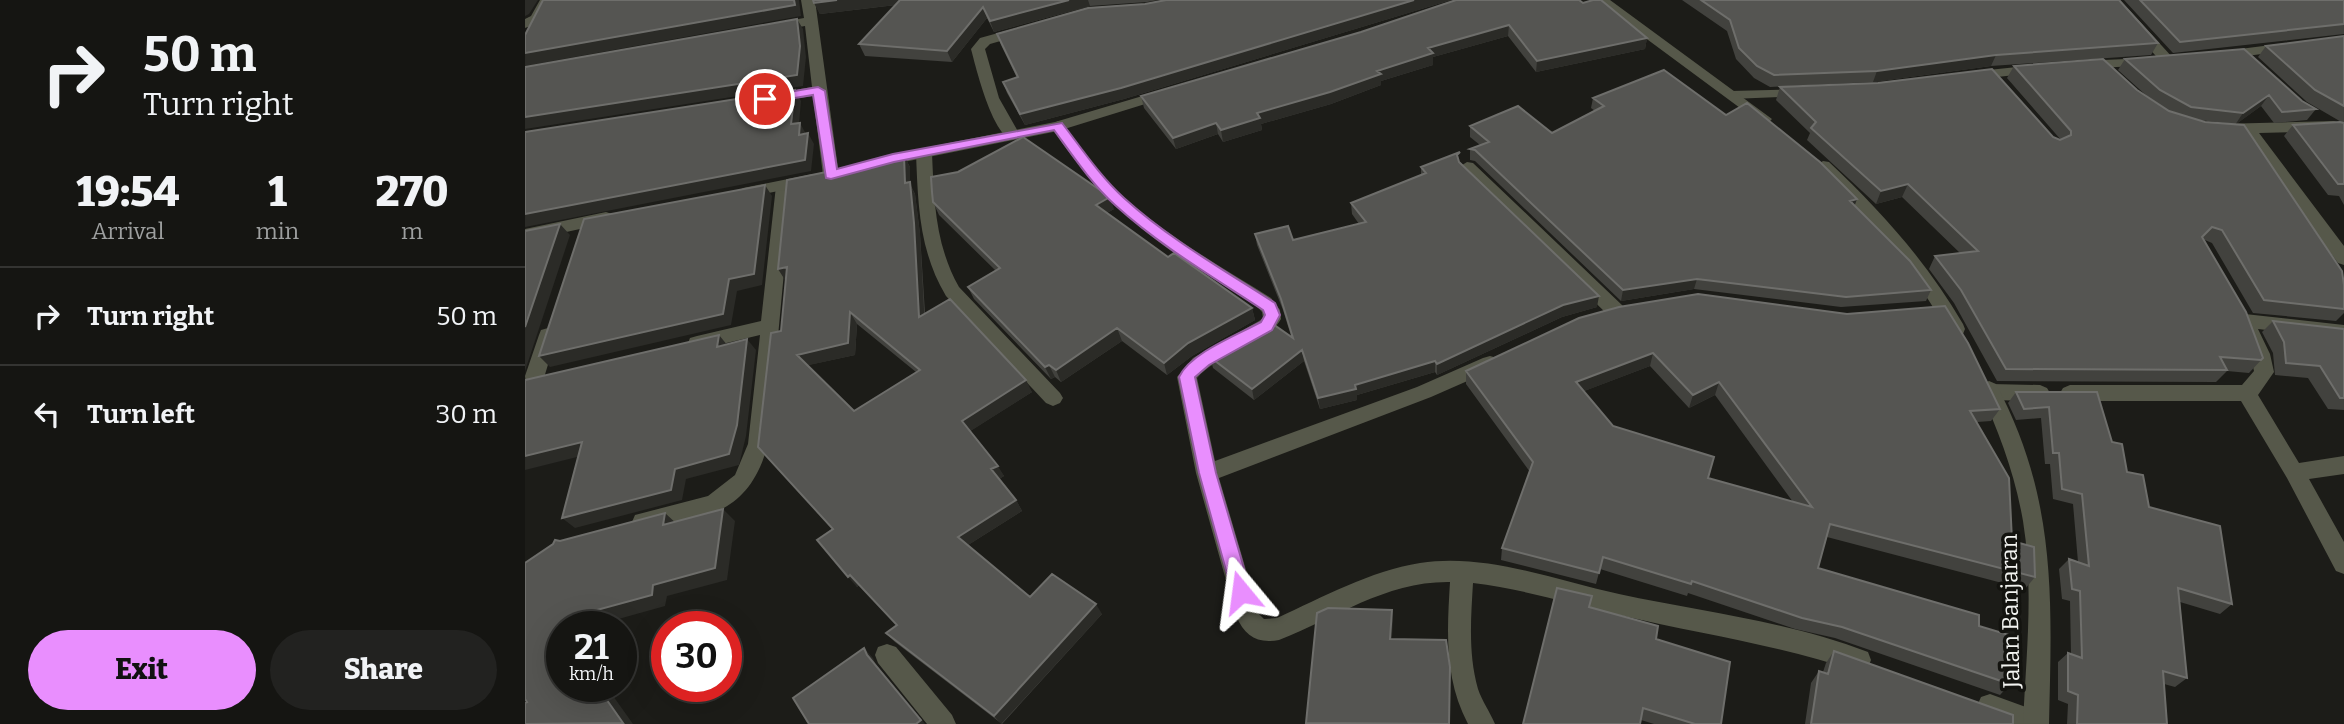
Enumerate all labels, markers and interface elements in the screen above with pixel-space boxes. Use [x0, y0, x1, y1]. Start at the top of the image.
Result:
text: 50 m [143, 25, 256, 84]
icon: right [28, 28, 119, 119]
pin [735, 69, 795, 129]
icon: arrive [746, 80, 784, 118]
text: Turn right [143, 85, 294, 123]
text: 19:54 [76, 167, 179, 217]
text: 1 [268, 167, 287, 217]
text: 270 [376, 167, 449, 217]
text: Arrival [91, 217, 164, 245]
text: min [256, 217, 299, 245]
text: m [401, 217, 423, 245]
icon: right [28, 297, 66, 335]
text: Turn right [87, 301, 214, 332]
text: 50 m [436, 301, 497, 332]
icon: left [28, 395, 66, 433]
text: Turn left [87, 399, 195, 430]
text: 30 m [436, 399, 497, 430]
street label: Jalan Banjaran [1995, 533, 2025, 690]
position arrow [1204, 555, 1278, 629]
speed limit sign: 30 [651, 611, 742, 702]
text: 21 [574, 626, 609, 668]
button: Exit [28, 630, 256, 710]
button: Share [270, 630, 497, 710]
text: km/h [569, 663, 614, 685]

